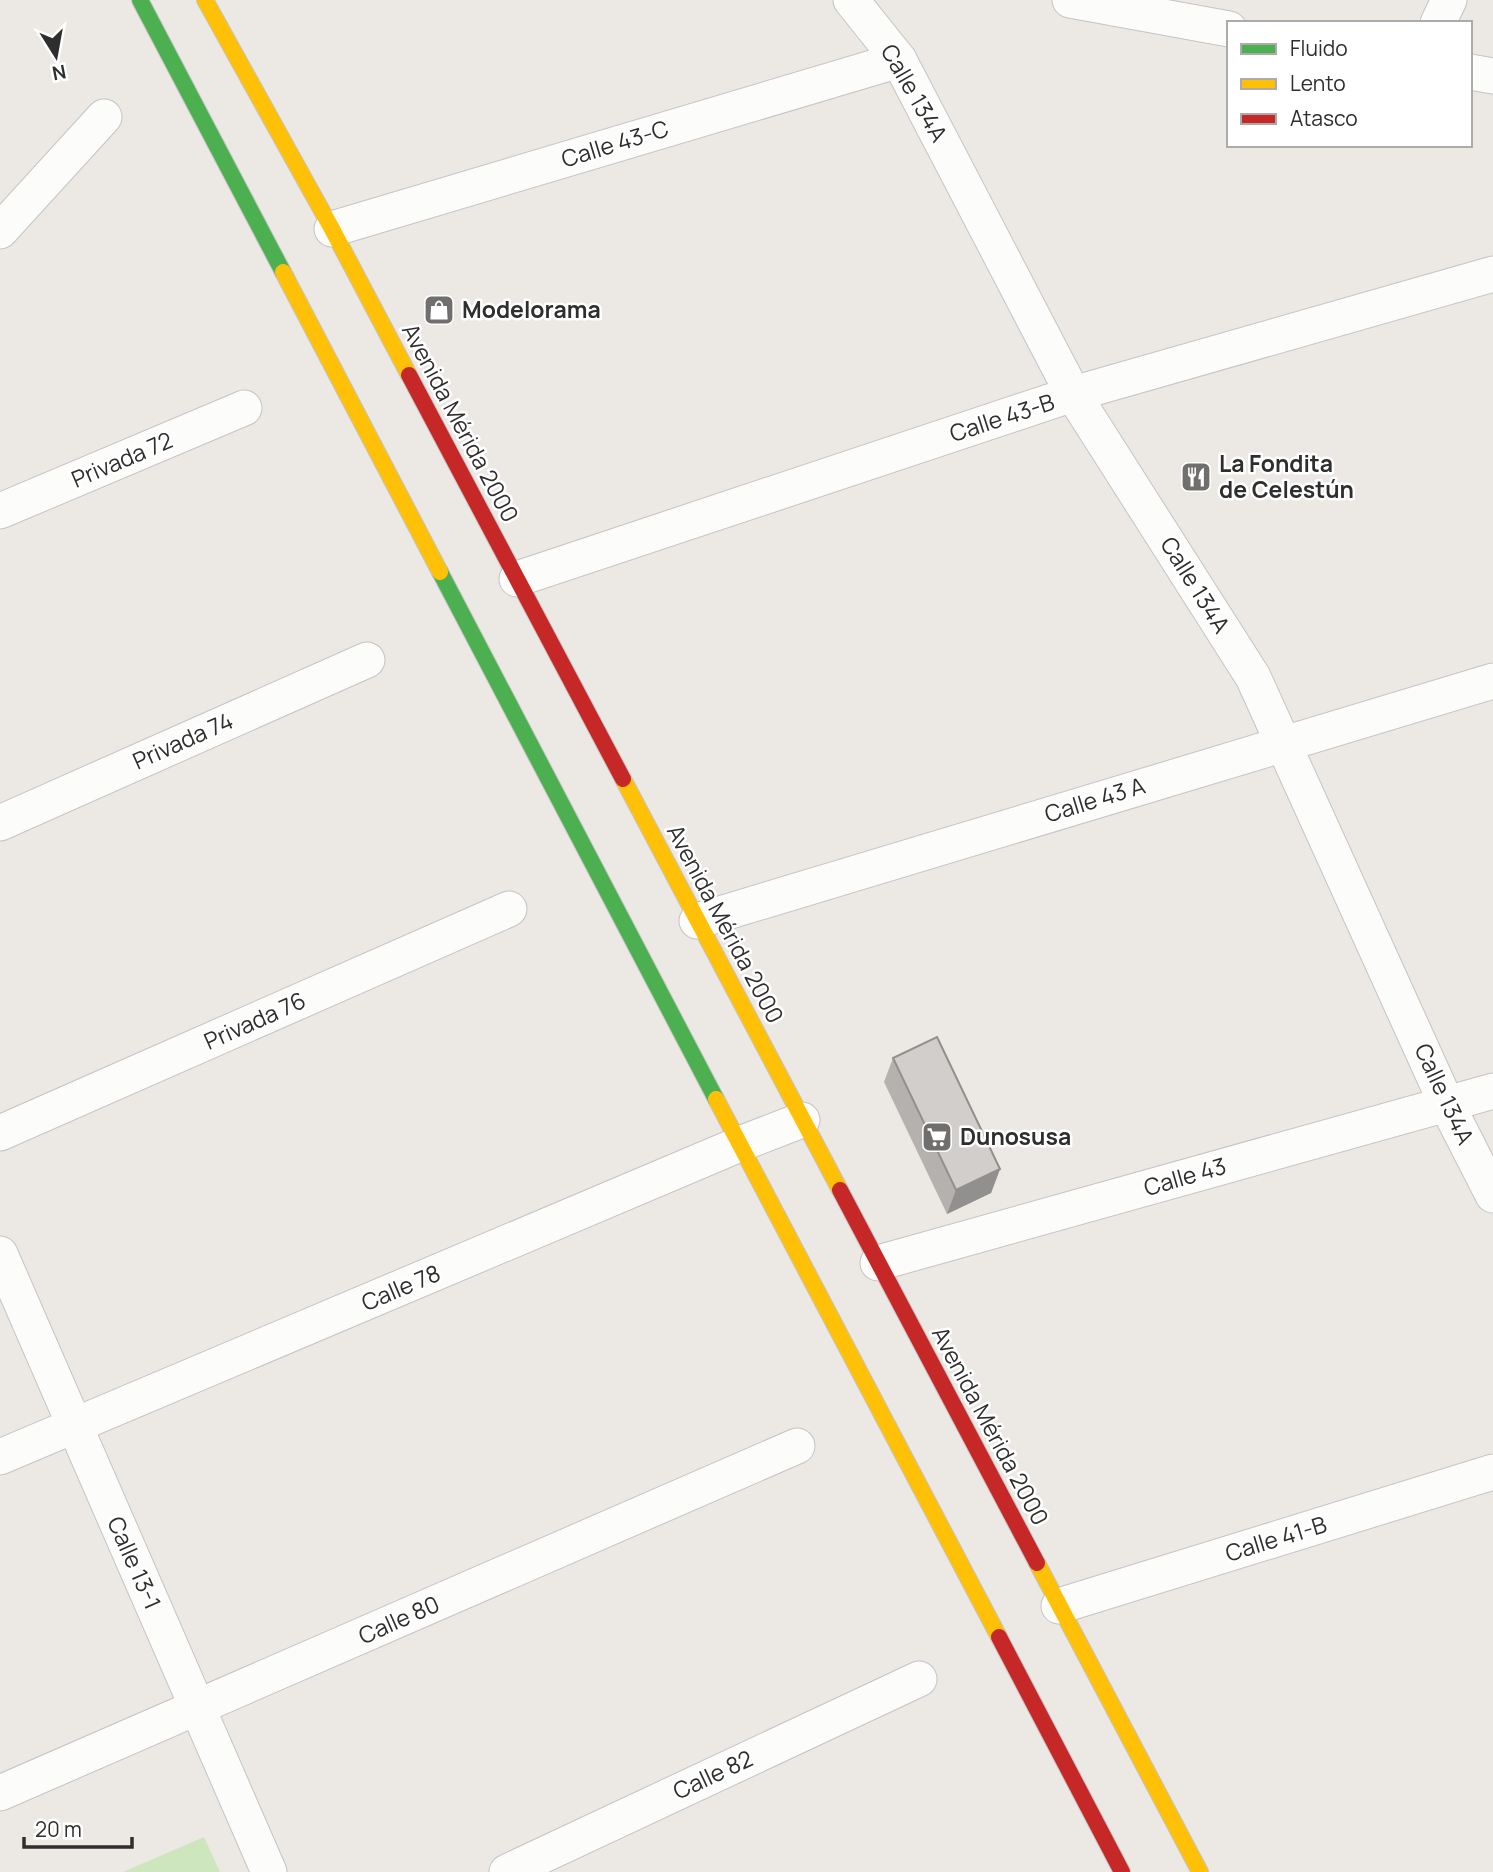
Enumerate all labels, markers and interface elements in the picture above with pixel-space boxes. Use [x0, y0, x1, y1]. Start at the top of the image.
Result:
north arrow [21, 21, 91, 91]
legend [1227, 21, 1472, 147]
text: Fluido [1290, 34, 1348, 62]
street label: Calle 134A [874, 38, 956, 148]
text: N [50, 59, 68, 87]
text: Lento [1290, 69, 1346, 97]
text: Atasco [1290, 104, 1358, 132]
street label: Calle 43-C [557, 112, 672, 174]
shop icon: Modelorama [422, 293, 456, 327]
place label: Modelorama [462, 293, 601, 325]
street label: Avenida Mérida 2000 [395, 318, 527, 527]
street label: Calle 43-B [945, 385, 1058, 449]
street label: Privada 72 [66, 423, 177, 495]
place label: La Fondita de Celestún [1219, 447, 1354, 505]
restaurant icon: La Fondita de Celestún [1179, 460, 1213, 494]
street label: Calle 134A [1154, 530, 1238, 639]
street label: Privada 74 [127, 704, 238, 776]
street label: Calle 43 A [1041, 768, 1149, 829]
street label: Avenida Mérida 2000 [660, 819, 792, 1028]
street label: Privada 76 [199, 983, 311, 1057]
street label: Calle 134A [1408, 1038, 1482, 1150]
supermarket icon: Dunosusa [920, 1120, 954, 1154]
place label: Dunosusa [960, 1120, 1071, 1152]
street label: Calle 43 [1140, 1149, 1230, 1203]
street label: Calle 78 [356, 1256, 445, 1318]
street label: Avenida Mérida 2000 [925, 1321, 1057, 1530]
street label: Calle 41-B [1221, 1507, 1330, 1569]
street label: Calle 13-1 [100, 1511, 170, 1614]
street label: Calle 80 [353, 1587, 444, 1651]
street label: Calle 82 [668, 1742, 758, 1806]
scale bar [24, 1806, 133, 1850]
text: 20 m [35, 1815, 82, 1843]

